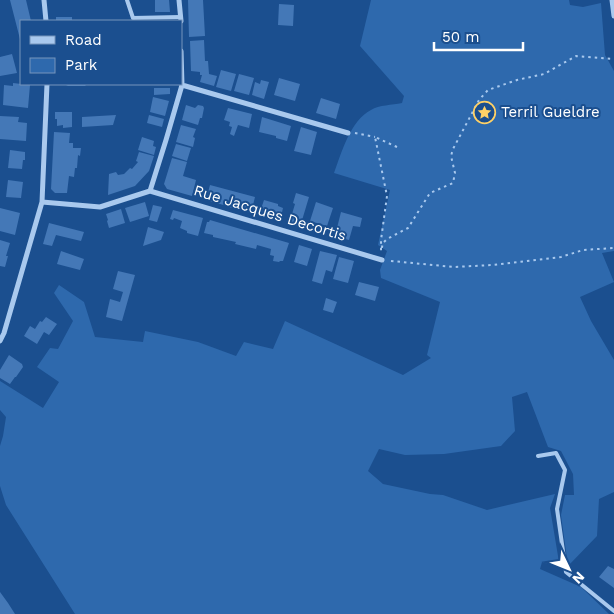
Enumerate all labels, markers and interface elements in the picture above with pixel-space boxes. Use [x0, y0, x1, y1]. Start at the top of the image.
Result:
legend [20, 20, 182, 85]
scale bar [434, 20, 523, 52]
text: 50 m [442, 28, 479, 46]
text: Road [65, 31, 102, 49]
text: Park [65, 56, 98, 74]
place icon: Terril Gueldre [473, 100, 497, 124]
place label: Terril Gueldre [501, 103, 600, 121]
street label: Rue Jacques Decortis [192, 181, 349, 245]
north arrow [544, 544, 594, 594]
text: N [569, 569, 588, 587]

